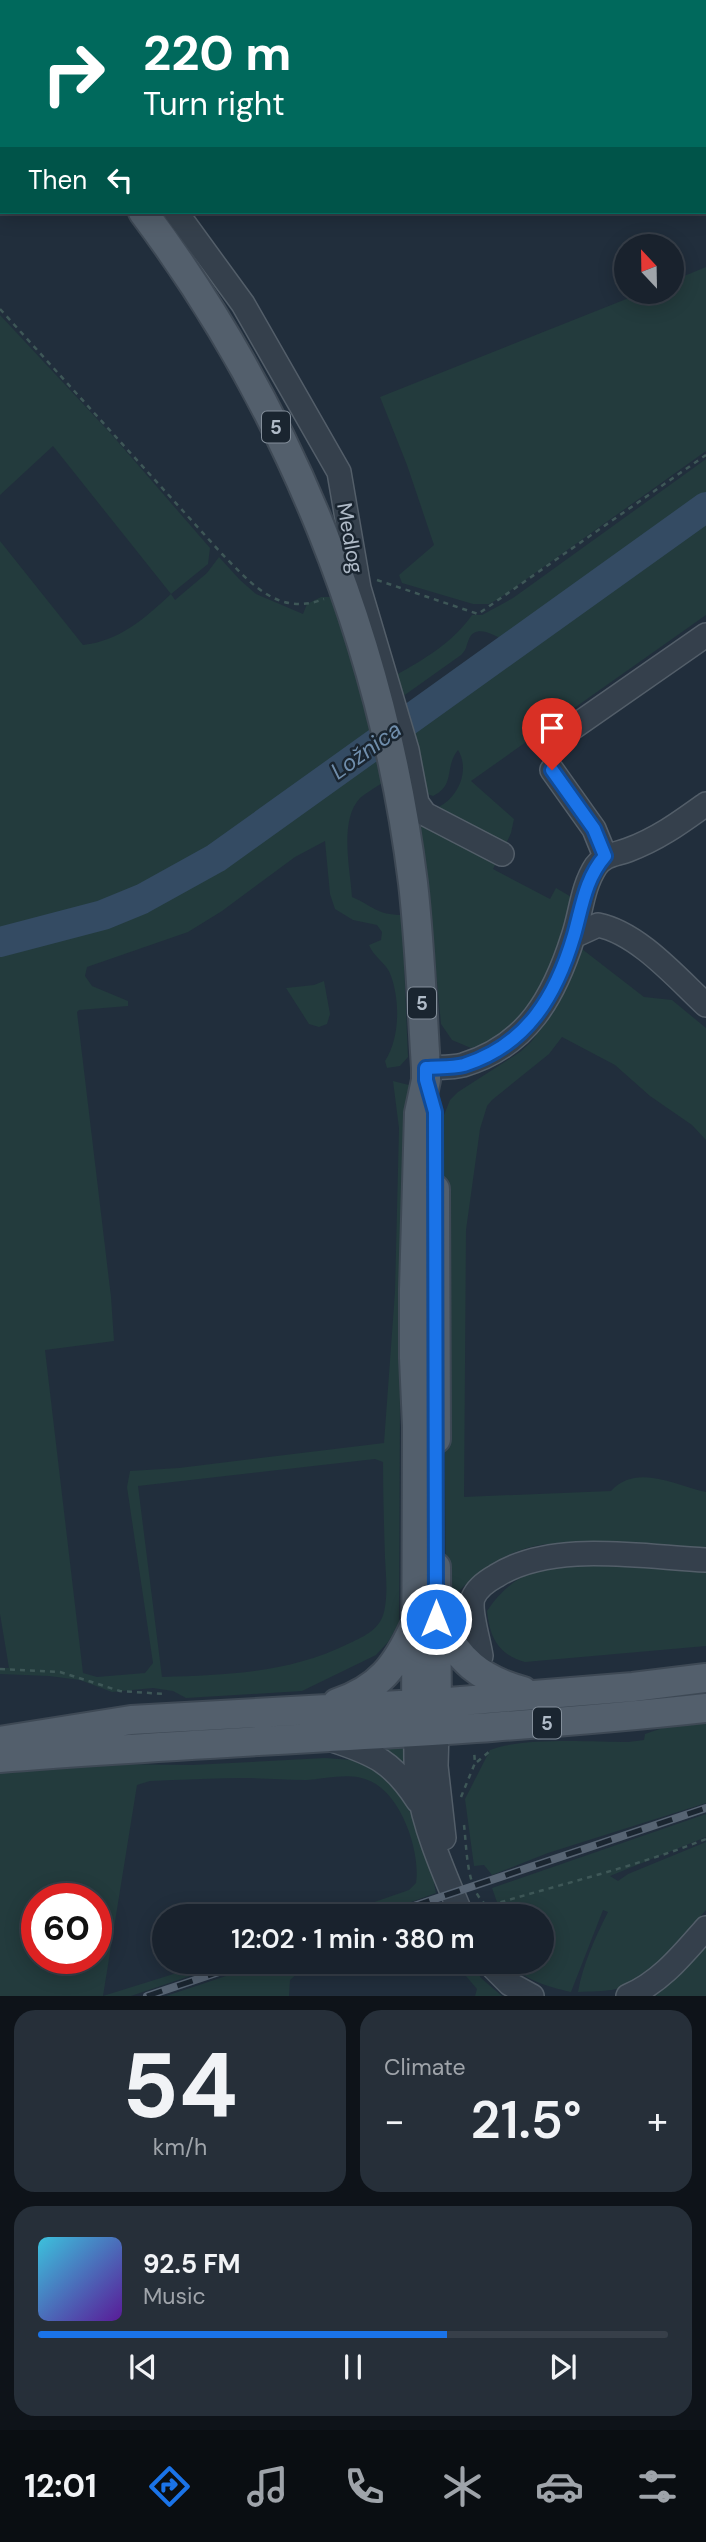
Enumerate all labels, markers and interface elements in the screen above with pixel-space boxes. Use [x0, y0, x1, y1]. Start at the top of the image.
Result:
text: 220 m [143, 21, 291, 85]
icon: right [28, 28, 119, 119]
text: Turn right [143, 83, 285, 125]
icon: left [101, 161, 139, 199]
text: Then [28, 163, 87, 197]
north arrow [614, 234, 684, 304]
map controls [614, 234, 684, 304]
road number: 5 [262, 412, 290, 442]
street label: Medlog [330, 501, 370, 576]
pin [522, 698, 582, 770]
icon: arrive [533, 709, 571, 747]
water label: Ložnica [325, 714, 407, 786]
road number: 5 [408, 987, 436, 1018]
position arrow [399, 1582, 473, 1656]
road number: 5 [533, 1708, 561, 1738]
speed limit sign: 60 [21, 1883, 112, 1974]
text: 12:02 · 1 min · 380 m [231, 1922, 475, 1956]
text: 54 [122, 2027, 238, 2145]
text: Climate [384, 2052, 466, 2082]
text: 21.5° [470, 2086, 582, 2154]
text: − [384, 2096, 405, 2146]
text: + [647, 2096, 668, 2146]
text: km/h [153, 2132, 207, 2162]
text: 92.5 FM [143, 2247, 241, 2281]
text: Music [143, 2281, 206, 2311]
icon: previous [124, 2348, 162, 2386]
icon: pause [334, 2348, 372, 2386]
icon: next [544, 2348, 582, 2386]
icon: directions [145, 2462, 194, 2511]
icon: music [243, 2462, 292, 2511]
icon: phone [340, 2462, 389, 2511]
icon: climate [438, 2462, 487, 2511]
icon: car [535, 2462, 584, 2511]
icon: filters [633, 2462, 682, 2511]
text: 12:01 [24, 2465, 97, 2507]

